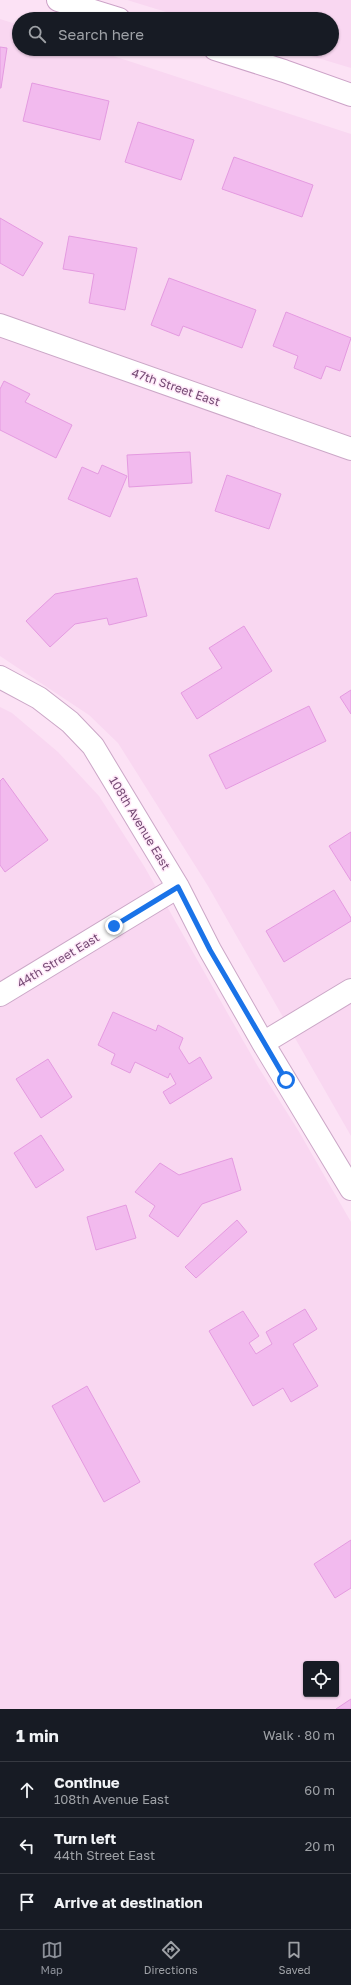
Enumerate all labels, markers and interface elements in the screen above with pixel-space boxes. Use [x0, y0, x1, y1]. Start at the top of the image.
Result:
search box [12, 12, 339, 56]
icon: search [26, 23, 48, 45]
text: Search here [58, 25, 144, 43]
street label: 47th Street East [130, 365, 222, 409]
street label: 108th Avenue East [106, 774, 174, 873]
route end [105, 917, 123, 935]
street label: 44th Street East [14, 929, 102, 991]
route start [277, 1071, 295, 1089]
map controls [303, 1661, 339, 1697]
button: locate [303, 1661, 339, 1697]
text: 1 min [16, 1725, 59, 1746]
text: Walk · 80 m [263, 1727, 335, 1743]
text: Continue [54, 1773, 120, 1791]
icon: ahead [16, 1779, 38, 1801]
text: 60 m [304, 1782, 335, 1798]
text: 108th Avenue East [54, 1791, 169, 1807]
text: Turn left [54, 1829, 116, 1847]
icon: left [16, 1835, 38, 1857]
text: 20 m [305, 1838, 335, 1854]
text: 44th Street East [54, 1847, 155, 1863]
icon: arrive [16, 1891, 38, 1913]
text: Arrive at destination [54, 1893, 203, 1911]
tab: Map [40, 1939, 63, 1976]
tab: Directions [144, 1939, 198, 1976]
tab: Saved [278, 1939, 311, 1976]

